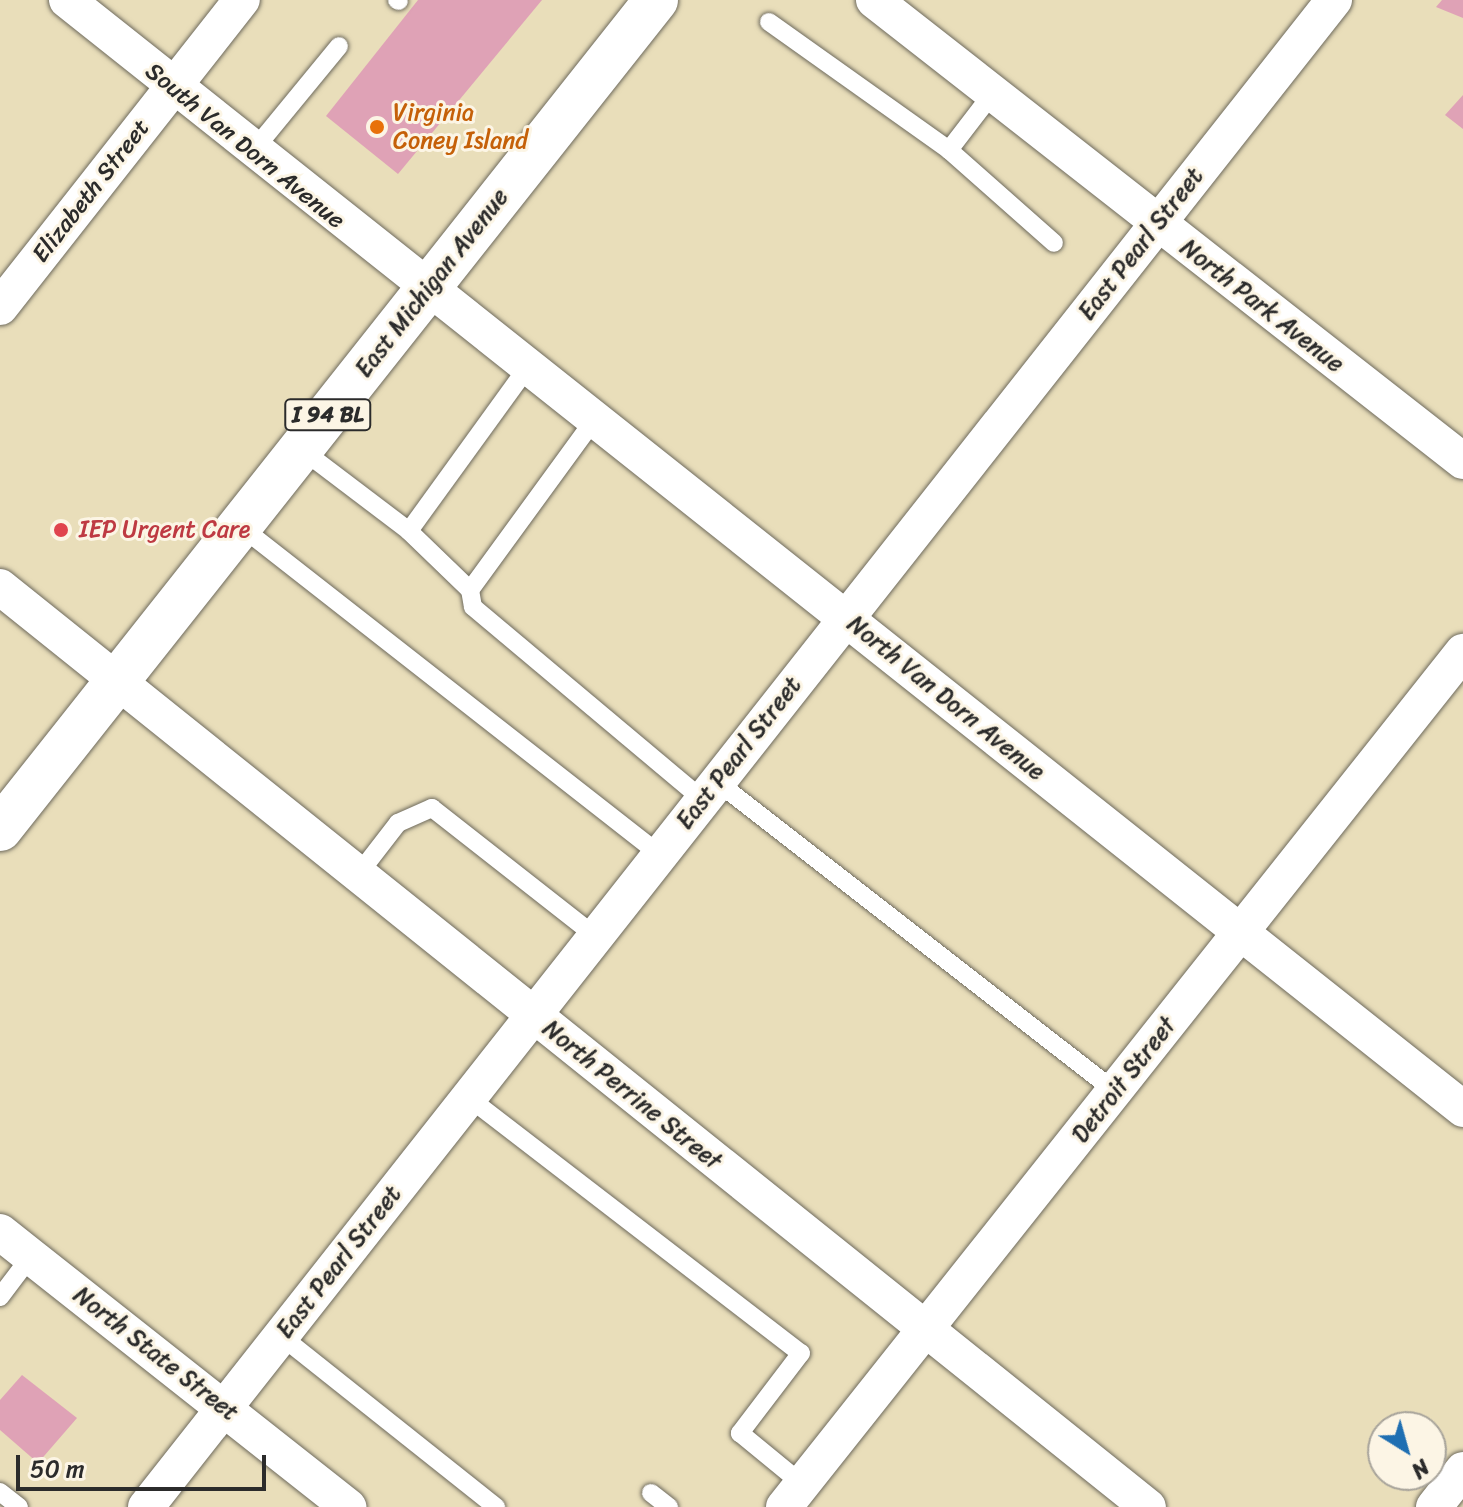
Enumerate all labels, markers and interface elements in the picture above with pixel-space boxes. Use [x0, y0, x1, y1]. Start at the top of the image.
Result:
street label: South Van Dorn Avenue [141, 58, 349, 234]
place label: Virginia Coney Island [393, 99, 529, 155]
street label: Elizabeth Street [26, 114, 156, 268]
marker: Virginia Coney Island [368, 118, 386, 136]
street label: East Pearl Street [1073, 162, 1209, 326]
street label: East Michigan Avenue [350, 183, 514, 383]
street label: North Park Avenue [1174, 233, 1350, 379]
road number: I 94 BL [284, 397, 372, 433]
place label: IEP Urgent Care [79, 516, 252, 544]
marker: IEP Urgent Care [50, 519, 72, 541]
street label: North Van Dorn Avenue [842, 610, 1050, 786]
street label: East Pearl Street [671, 671, 807, 835]
street label: Detroit Street [1066, 1011, 1182, 1149]
street label: North Perrine Street [537, 1014, 727, 1176]
street label: East Pearl Street [271, 1180, 407, 1344]
street label: North State Street [67, 1280, 245, 1428]
north arrow [1367, 1411, 1447, 1491]
scale bar [20, 1439, 270, 1489]
text: 50 m [30, 1448, 85, 1490]
text: N [1403, 1449, 1438, 1489]

